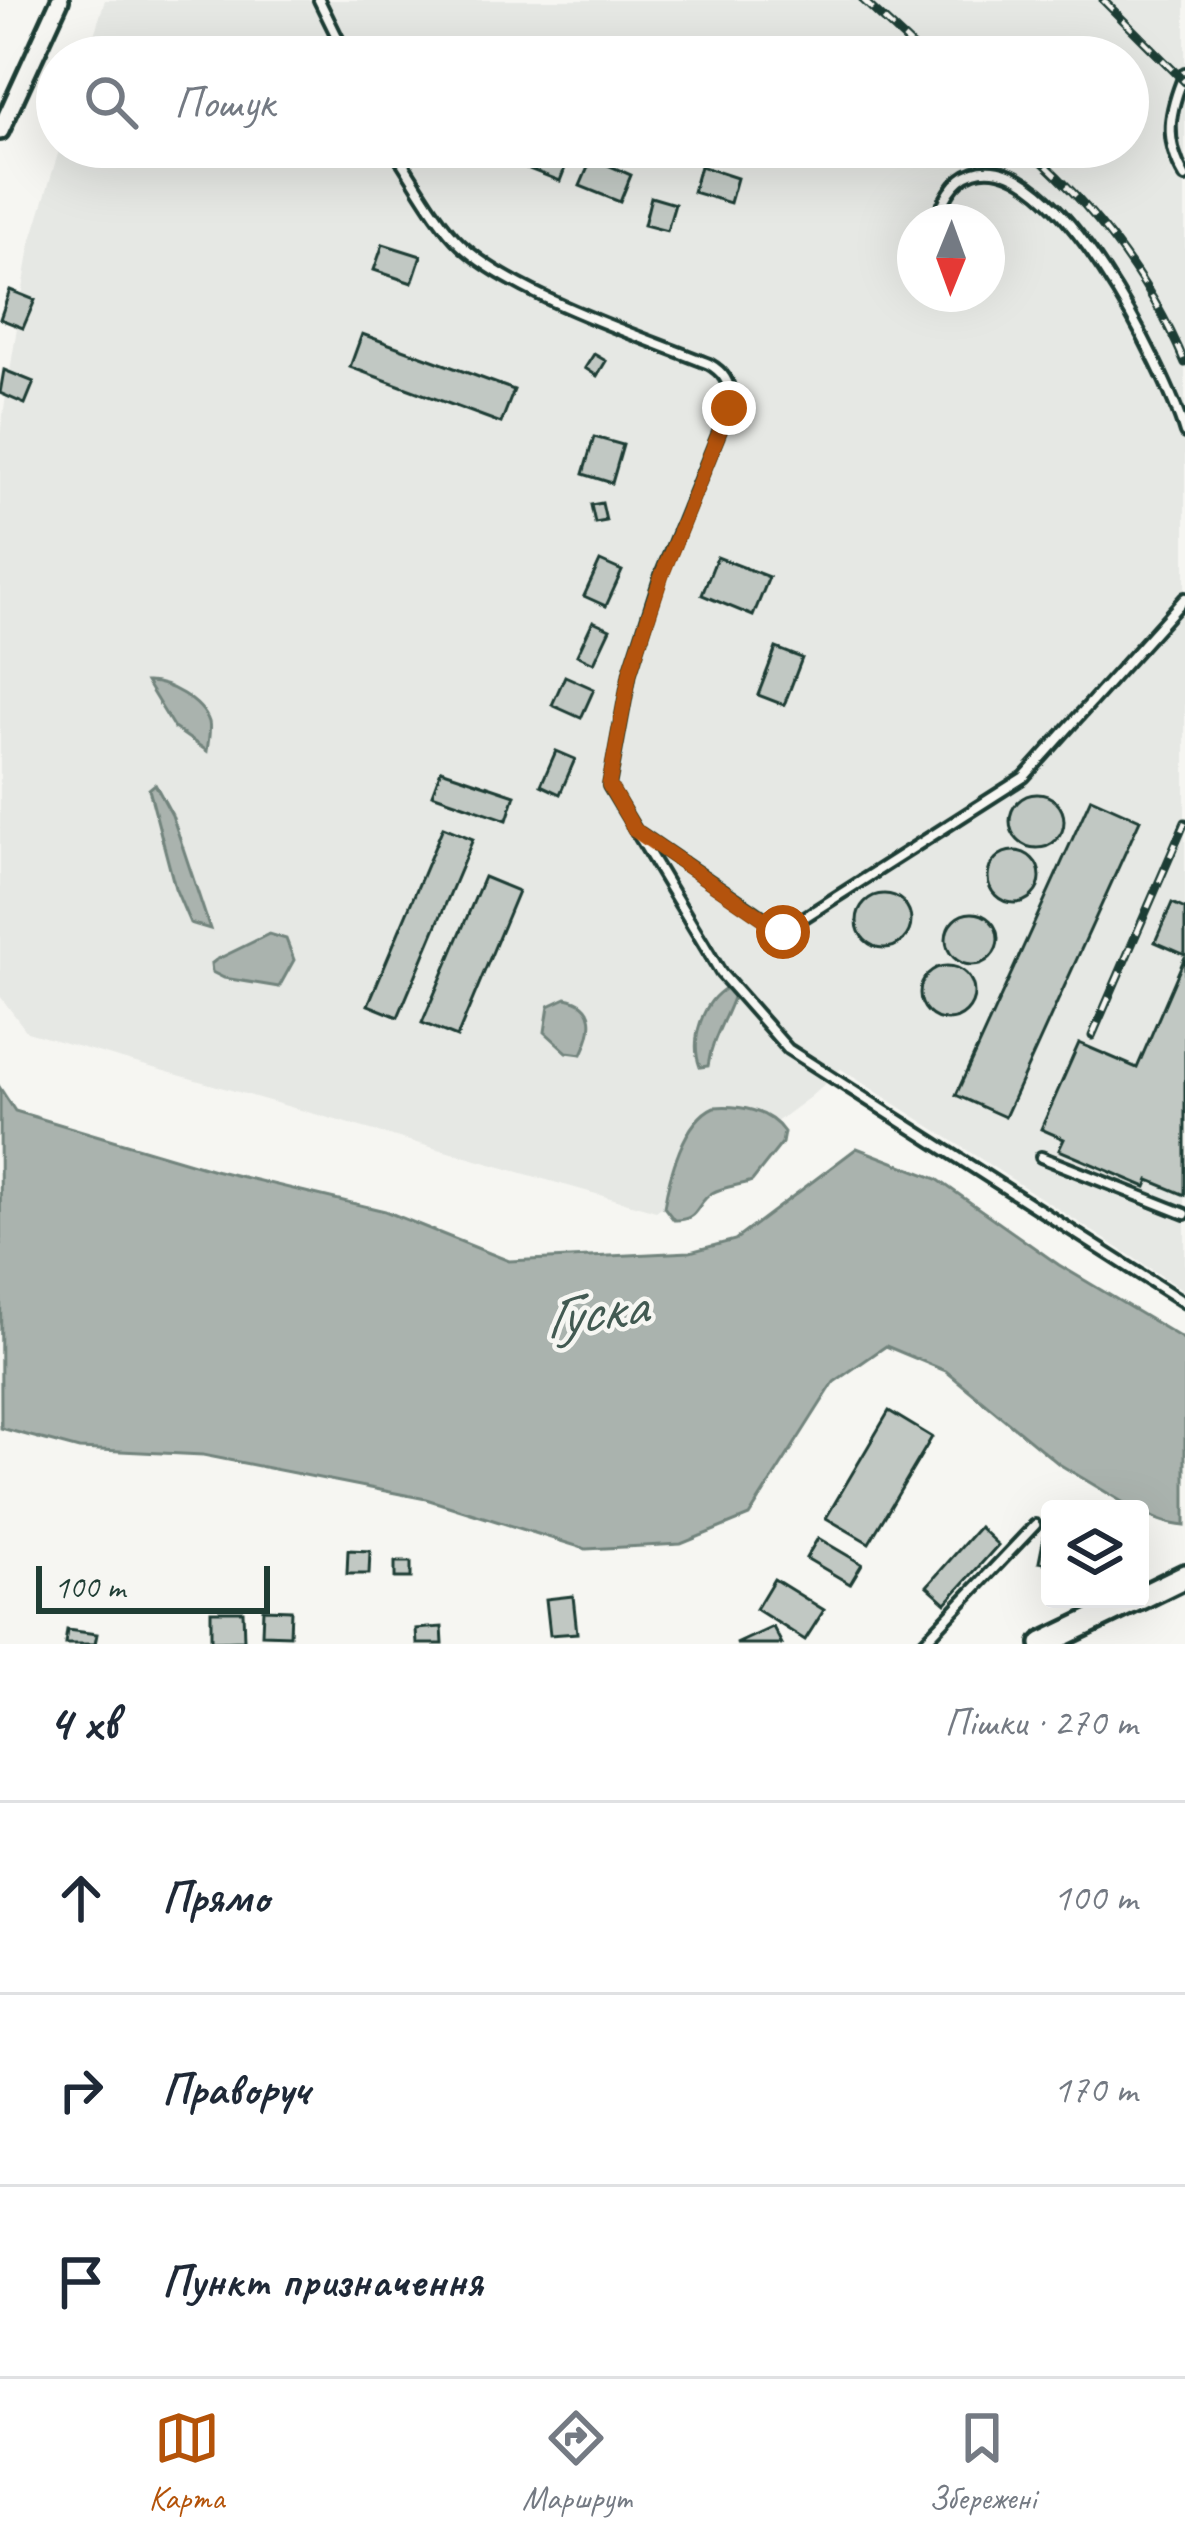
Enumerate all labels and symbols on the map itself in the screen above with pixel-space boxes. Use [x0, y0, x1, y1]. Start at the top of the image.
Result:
north arrow [897, 204, 1005, 312]
route end [702, 381, 756, 435]
route start [756, 905, 810, 959]
water label: Гуска [538, 1266, 655, 1356]
scale bar [36, 1560, 270, 1613]

